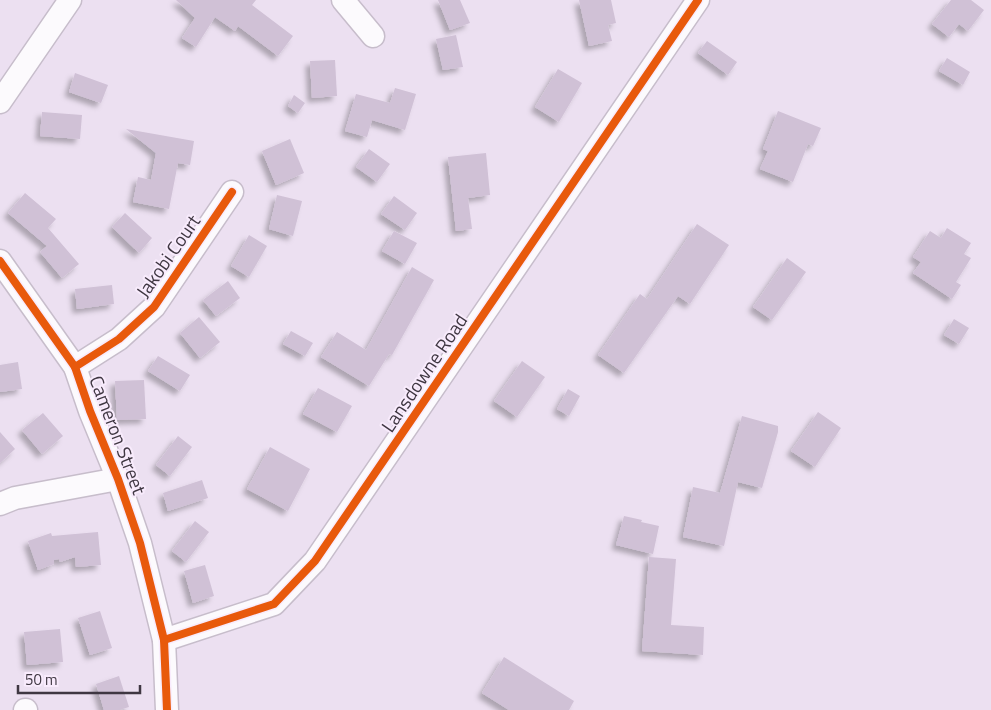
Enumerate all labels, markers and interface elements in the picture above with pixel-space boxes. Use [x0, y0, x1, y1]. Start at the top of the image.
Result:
street label: Jakobi Court [128, 208, 207, 303]
street label: Lansdowne Road [373, 308, 474, 438]
street label: Cameron Street [83, 371, 155, 499]
scale bar [18, 662, 140, 694]
text: 50 m [25, 668, 58, 691]

